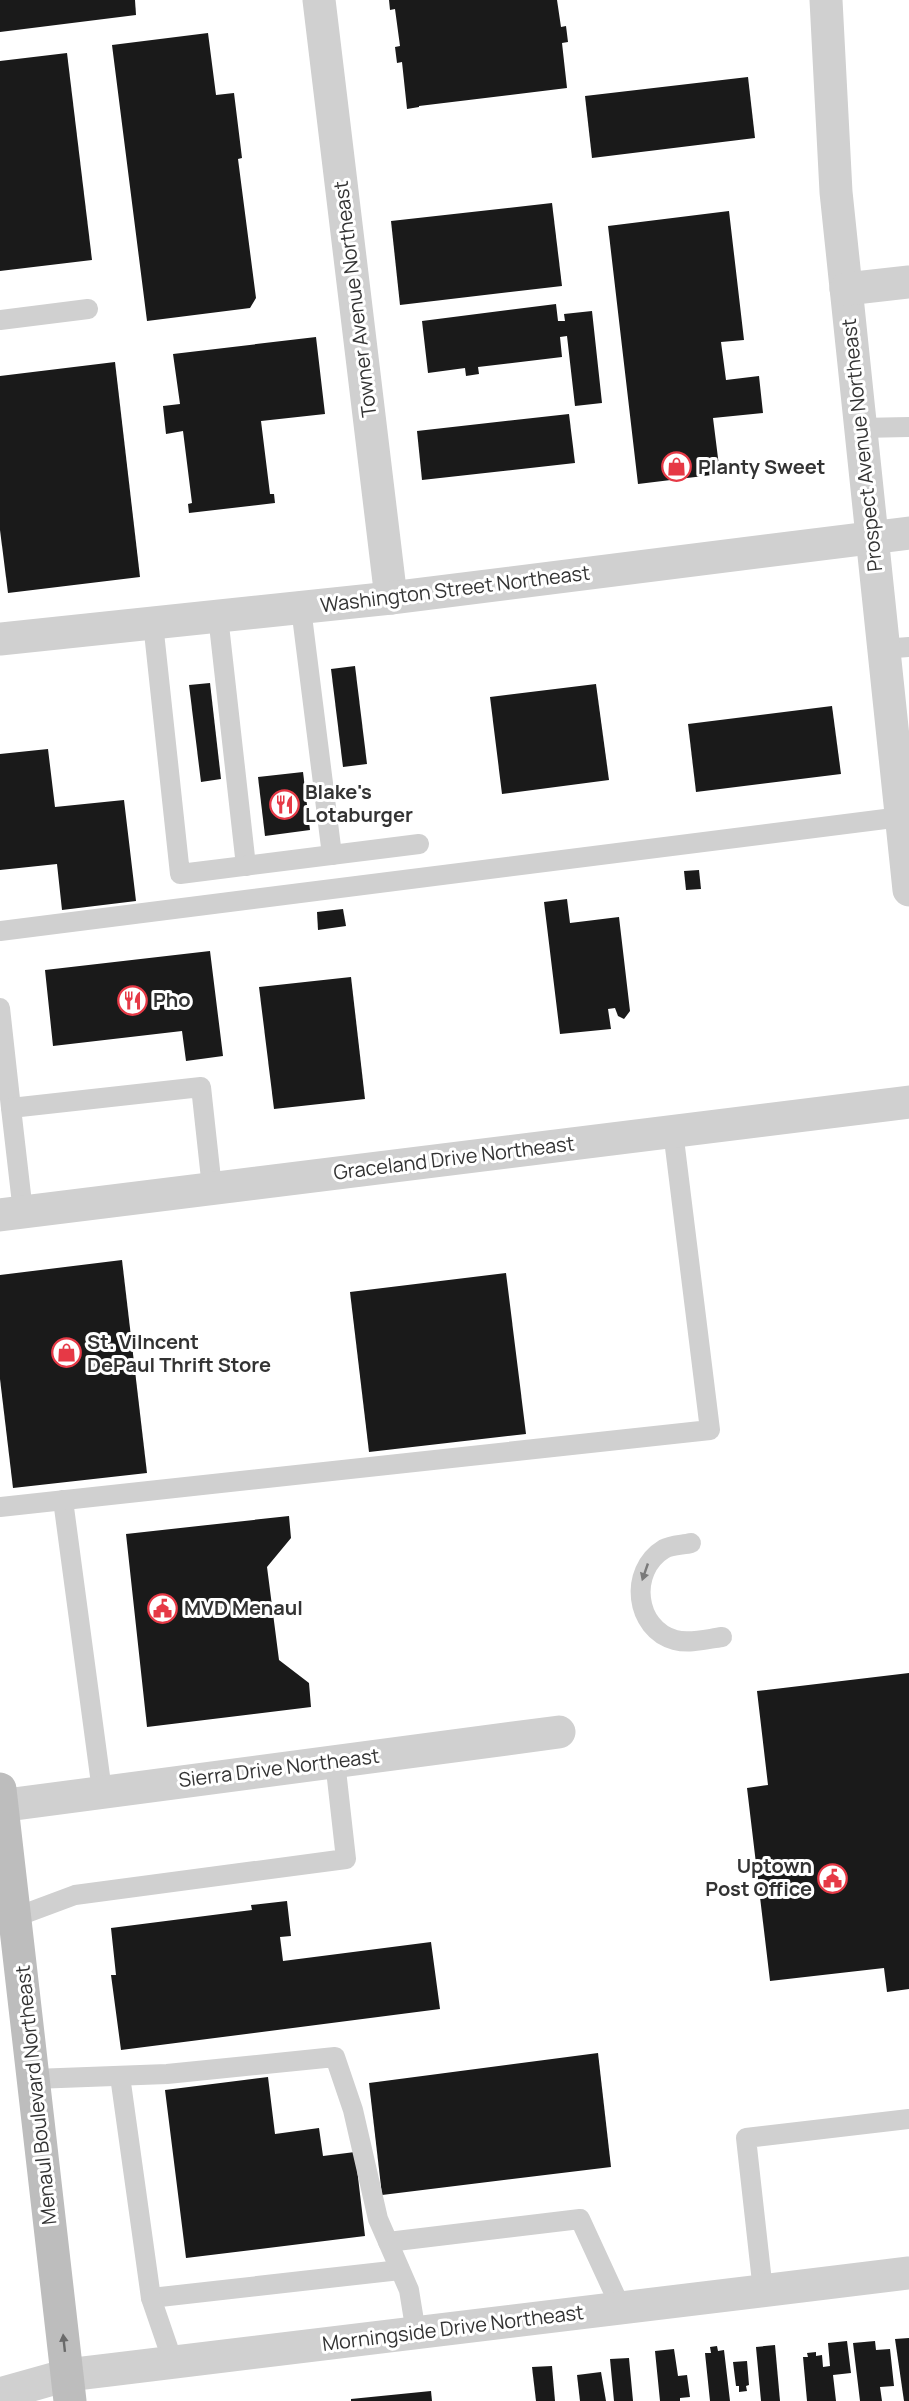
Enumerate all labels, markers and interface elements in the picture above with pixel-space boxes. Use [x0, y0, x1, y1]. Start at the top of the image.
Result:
street label: Towner Avenue Northeast [327, 179, 382, 419]
street label: Prospect Avenue Northeast [835, 317, 888, 573]
shop icon: Planty Sweet [661, 451, 693, 483]
place label: Planty Sweet [698, 453, 826, 480]
street label: Washington Street Northeast [319, 559, 591, 618]
place label: Blake's Lotaburger [305, 778, 413, 828]
restaurant icon: Blake's Lotaburger [268, 788, 300, 820]
restaurant icon: Pho [116, 984, 148, 1016]
place label: Pho [153, 986, 191, 1013]
street label: Graceland Drive Northeast [332, 1129, 576, 1186]
place label: St. Vilncent DePaul Thrift Store [87, 1328, 271, 1378]
shop icon: St. Vilncent DePaul Thrift Store [50, 1337, 82, 1369]
one-way arrow [640, 1563, 649, 1581]
public building icon: MVD Menaul [147, 1592, 179, 1624]
place label: MVD Menaul [184, 1594, 303, 1621]
street label: Sierra Drive Northeast [177, 1742, 381, 1793]
place label: Uptown Post Office [705, 1852, 812, 1902]
public building icon: Uptown Post Office [817, 1862, 849, 1894]
street label: Menaul Boulevard Northeast [8, 1964, 63, 2226]
street label: Morningside Drive Northeast [321, 2298, 585, 2357]
one-way arrow [59, 2333, 69, 2352]

